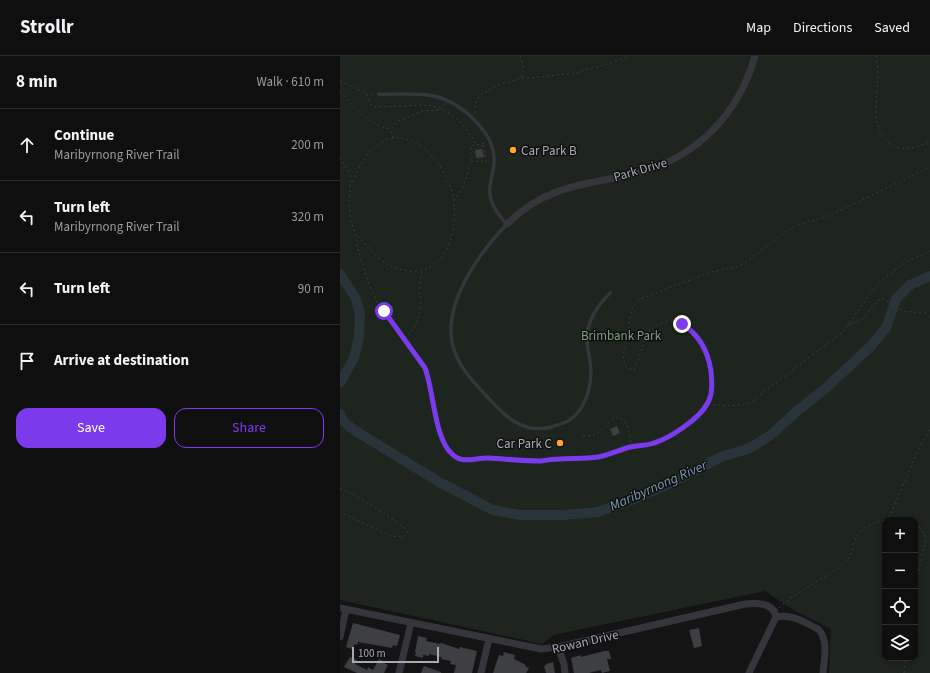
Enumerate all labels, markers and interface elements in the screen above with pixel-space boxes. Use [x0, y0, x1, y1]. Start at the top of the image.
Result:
text: Strollr [20, 14, 74, 41]
text: Map [746, 18, 771, 38]
text: Directions [793, 18, 852, 38]
text: Saved [874, 18, 910, 38]
text: 8 min [16, 70, 57, 94]
text: Walk · 610 m [256, 73, 324, 91]
text: Continue [54, 125, 114, 146]
icon: ahead [16, 134, 38, 156]
text: 200 m [291, 136, 324, 154]
place label: Car Park B [521, 142, 577, 160]
marker: Car Park B [508, 145, 518, 155]
text: Maribyrnong River Trail [54, 146, 180, 164]
street label: Park Drive [611, 154, 669, 186]
text: Turn left [54, 197, 110, 218]
icon: left [16, 206, 38, 228]
text: 320 m [291, 208, 324, 226]
text: Maribyrnong River Trail [54, 218, 180, 236]
icon: left [16, 278, 38, 300]
text: Turn left [54, 278, 110, 299]
text: 90 m [298, 280, 324, 298]
route start [375, 302, 393, 320]
route end [673, 315, 691, 333]
park label: Brimbank Park [581, 327, 662, 345]
icon: arrive [16, 350, 38, 372]
text: Arrive at destination [54, 350, 189, 371]
button: Save [16, 408, 166, 448]
button: Share [174, 408, 324, 448]
place label: Car Park C [497, 435, 552, 453]
marker: Car Park C [555, 438, 565, 448]
water label: Maribyrnong River [606, 455, 711, 516]
map controls [882, 517, 918, 661]
button: + [882, 517, 918, 553]
button: − [882, 553, 918, 589]
button: locate [882, 589, 918, 625]
button: layers [882, 625, 918, 661]
street label: Rowan Drive [550, 626, 620, 658]
scale bar [352, 645, 439, 664]
text: 100 m [358, 646, 386, 661]

